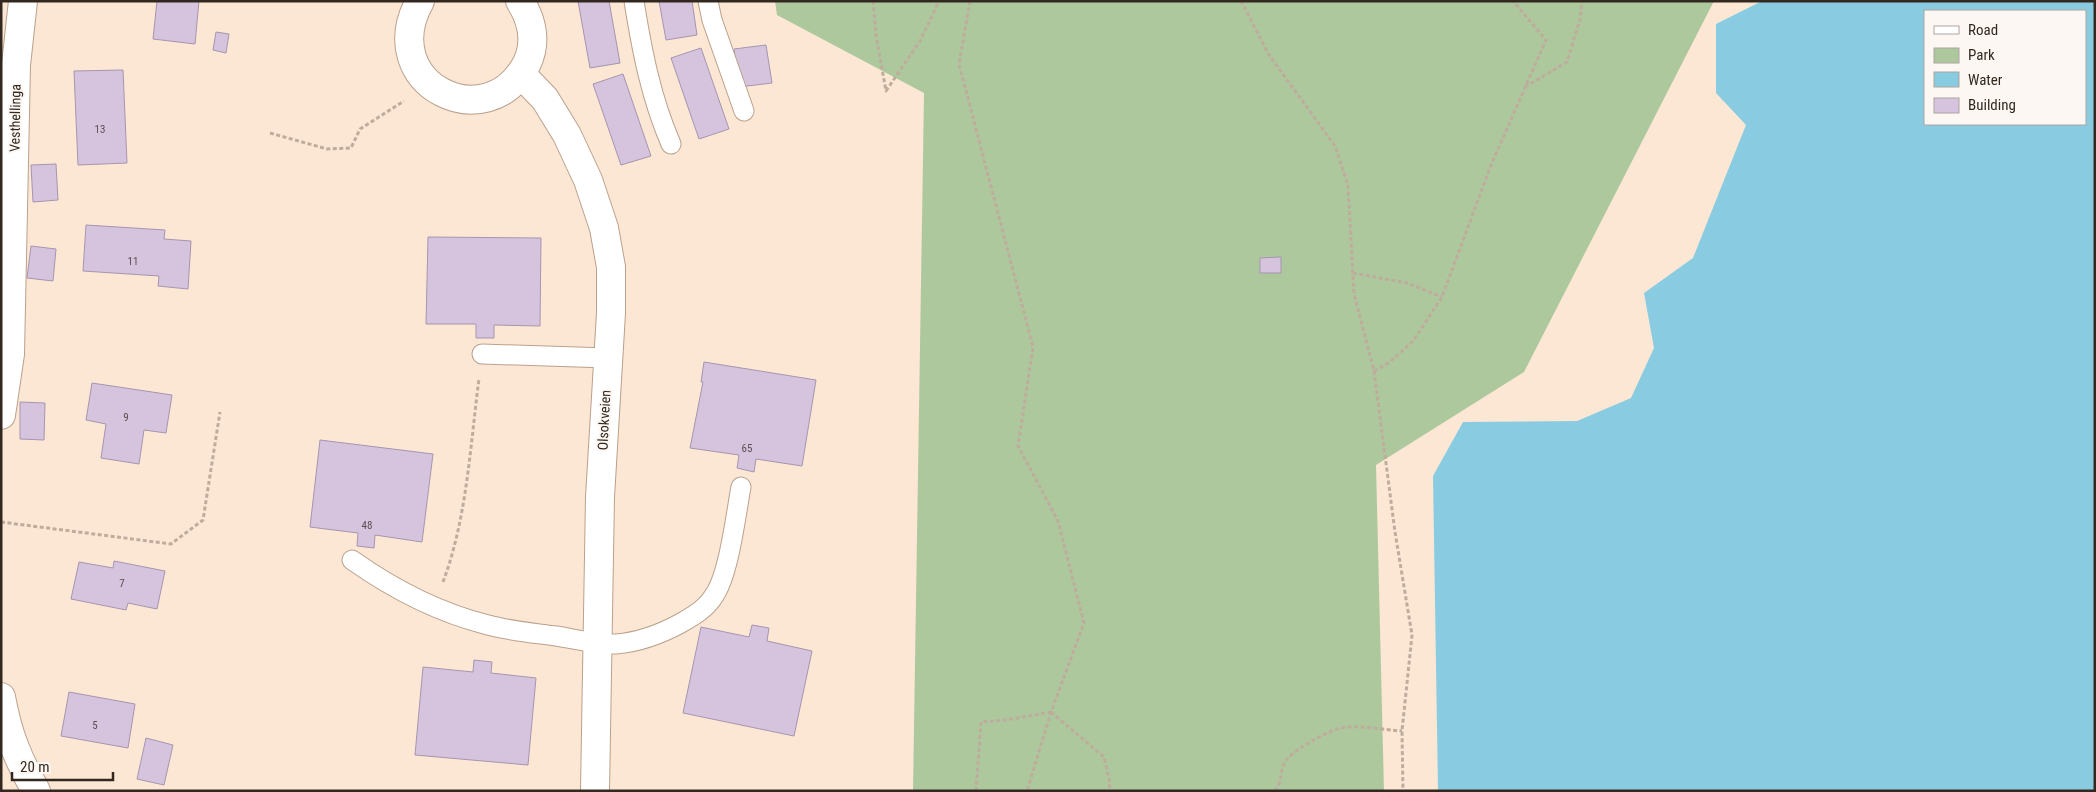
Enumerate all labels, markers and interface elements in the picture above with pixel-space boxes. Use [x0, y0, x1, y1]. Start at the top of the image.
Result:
legend [1924, 10, 2086, 125]
text: Road [1968, 21, 1998, 39]
text: Park [1968, 46, 1995, 64]
text: Water [1968, 71, 2003, 89]
street label: Vesthellinga [6, 84, 24, 152]
text: Building [1968, 96, 2016, 114]
house number: 13 [95, 123, 105, 136]
house number: 11 [128, 255, 138, 268]
street label: Olsokveien [594, 389, 614, 451]
house number: 9 [123, 411, 129, 424]
house number: 65 [742, 442, 752, 455]
house number: 48 [362, 519, 372, 532]
house number: 7 [119, 577, 125, 590]
house number: 5 [92, 719, 98, 732]
scale bar [12, 750, 114, 782]
text: 20 m [20, 758, 50, 776]

